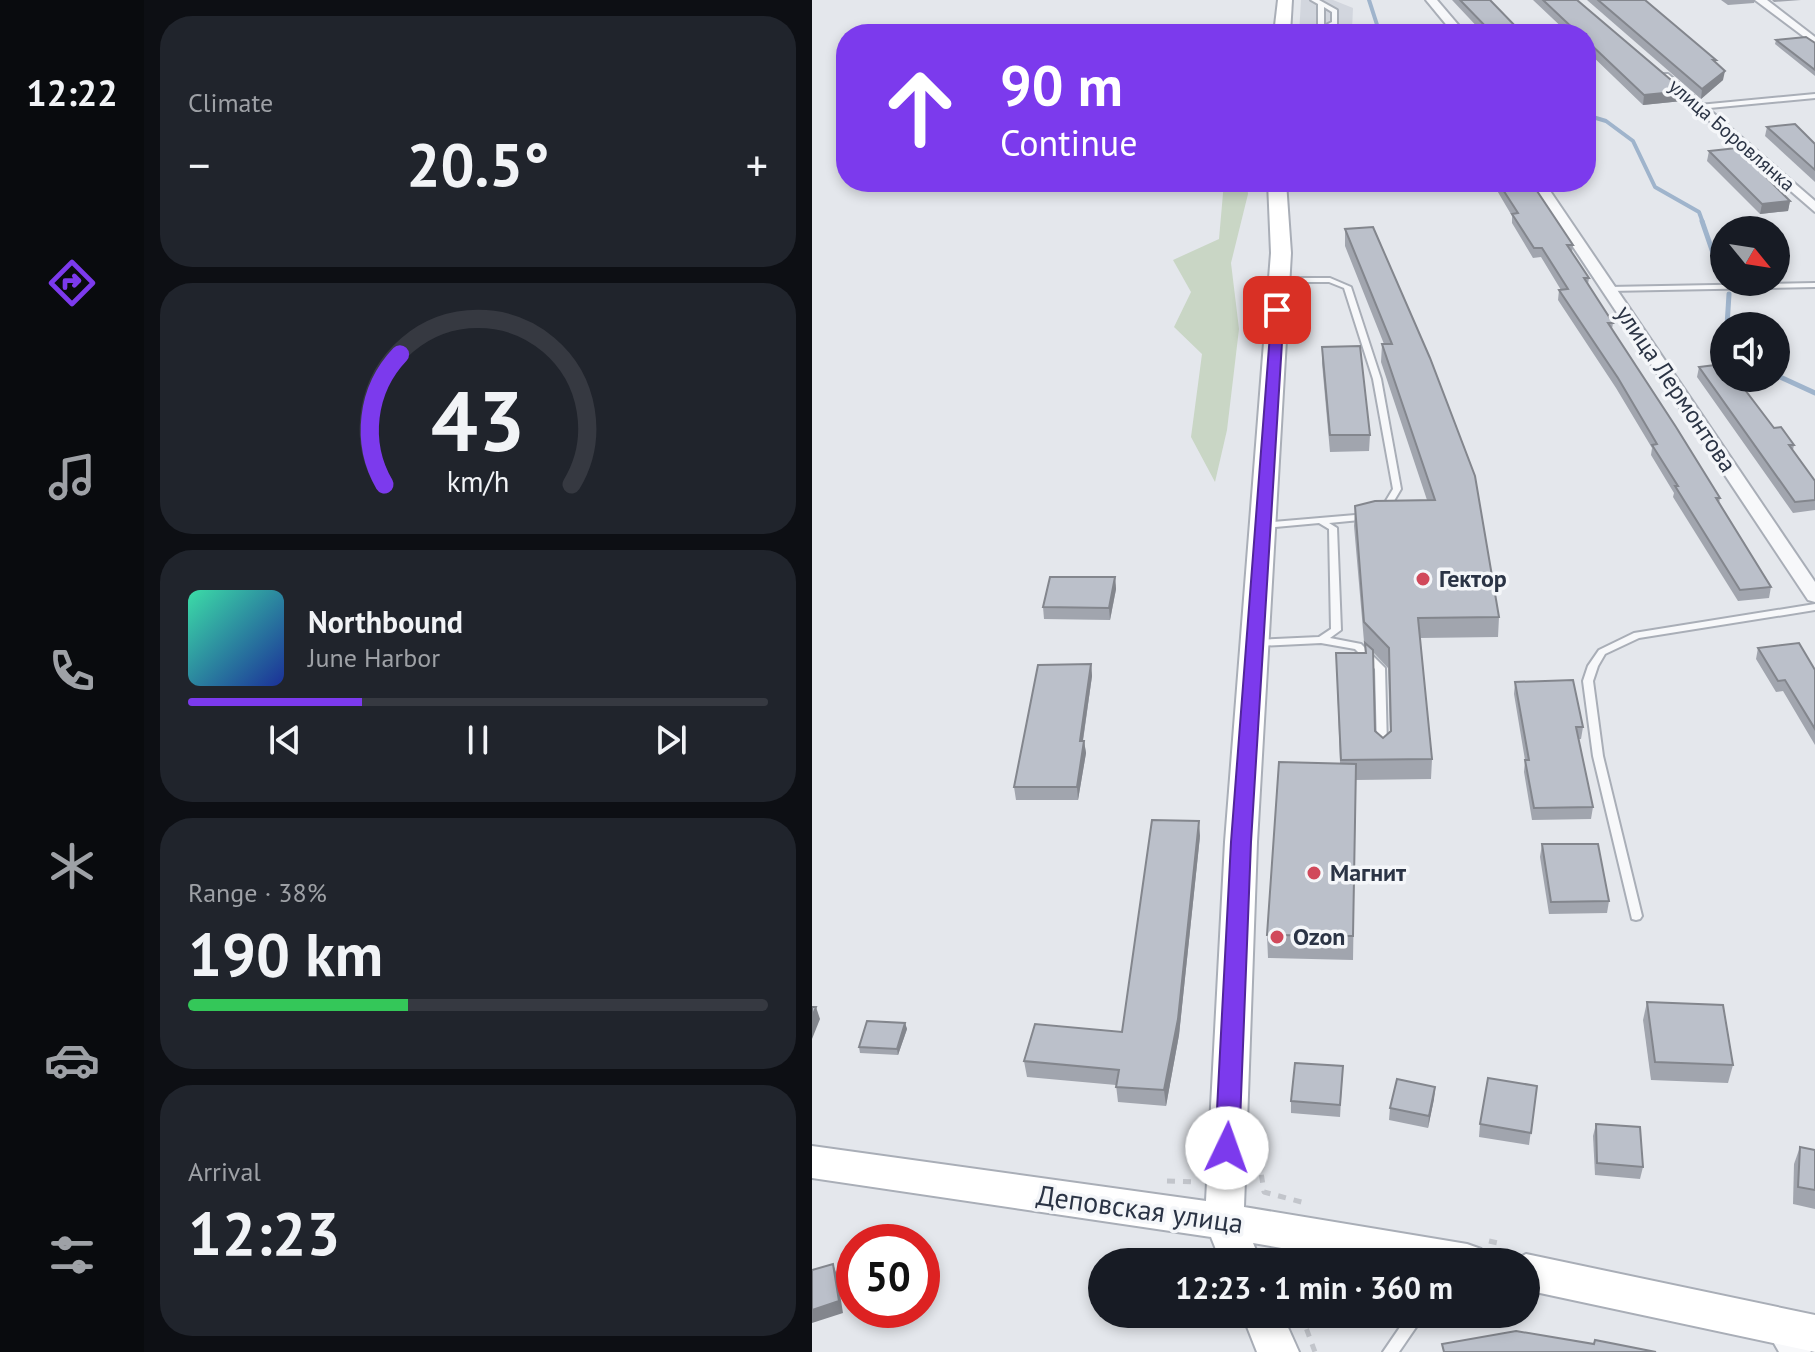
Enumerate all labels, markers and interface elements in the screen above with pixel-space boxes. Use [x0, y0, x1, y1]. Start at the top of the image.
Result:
text: 90 m [1000, 49, 1123, 121]
icon: ahead [868, 56, 972, 160]
text: 12:22 [26, 69, 118, 116]
street label: улица Боровлянка [1663, 73, 1801, 197]
text: Climate [188, 86, 273, 119]
text: Continue [1000, 119, 1138, 166]
text: 20.5° [406, 125, 550, 203]
text: − [188, 136, 210, 193]
text: + [746, 136, 768, 193]
north arrow [1710, 216, 1790, 296]
map controls [1710, 216, 1790, 392]
icon: directions [44, 255, 100, 311]
pin [1243, 276, 1311, 344]
icon: arrive [1255, 288, 1299, 332]
street label: улица Лермонтова [1609, 299, 1744, 478]
button: sound [1710, 312, 1790, 392]
text: 43 [431, 365, 525, 473]
icon: music [44, 449, 100, 505]
text: km/h [447, 463, 509, 500]
place label: Гектор [1439, 563, 1507, 594]
marker: Гектор [1414, 570, 1432, 588]
text: Northbound [308, 602, 463, 641]
text: June Harbor [308, 641, 440, 674]
icon: phone [44, 643, 100, 699]
icon: previous [263, 718, 307, 762]
icon: pause [456, 718, 500, 762]
icon: next [649, 718, 693, 762]
icon: climate [44, 838, 100, 894]
place label: Магнит [1330, 857, 1407, 888]
marker: Магнит [1305, 864, 1323, 882]
text: Range · 38% [188, 876, 327, 909]
text: 190 km [188, 915, 383, 993]
place label: Ozon [1293, 921, 1345, 952]
marker: Ozon [1268, 928, 1286, 946]
icon: car [44, 1032, 100, 1088]
position arrow [1185, 1106, 1269, 1190]
text: Arrival [188, 1155, 261, 1188]
street label: Деповская улица [1034, 1176, 1246, 1241]
text: 12:23 [188, 1194, 340, 1272]
speed limit sign: 50 [836, 1224, 940, 1328]
icon: filters [44, 1227, 100, 1283]
text: 12:23 · 1 min · 360 m [1175, 1268, 1453, 1307]

